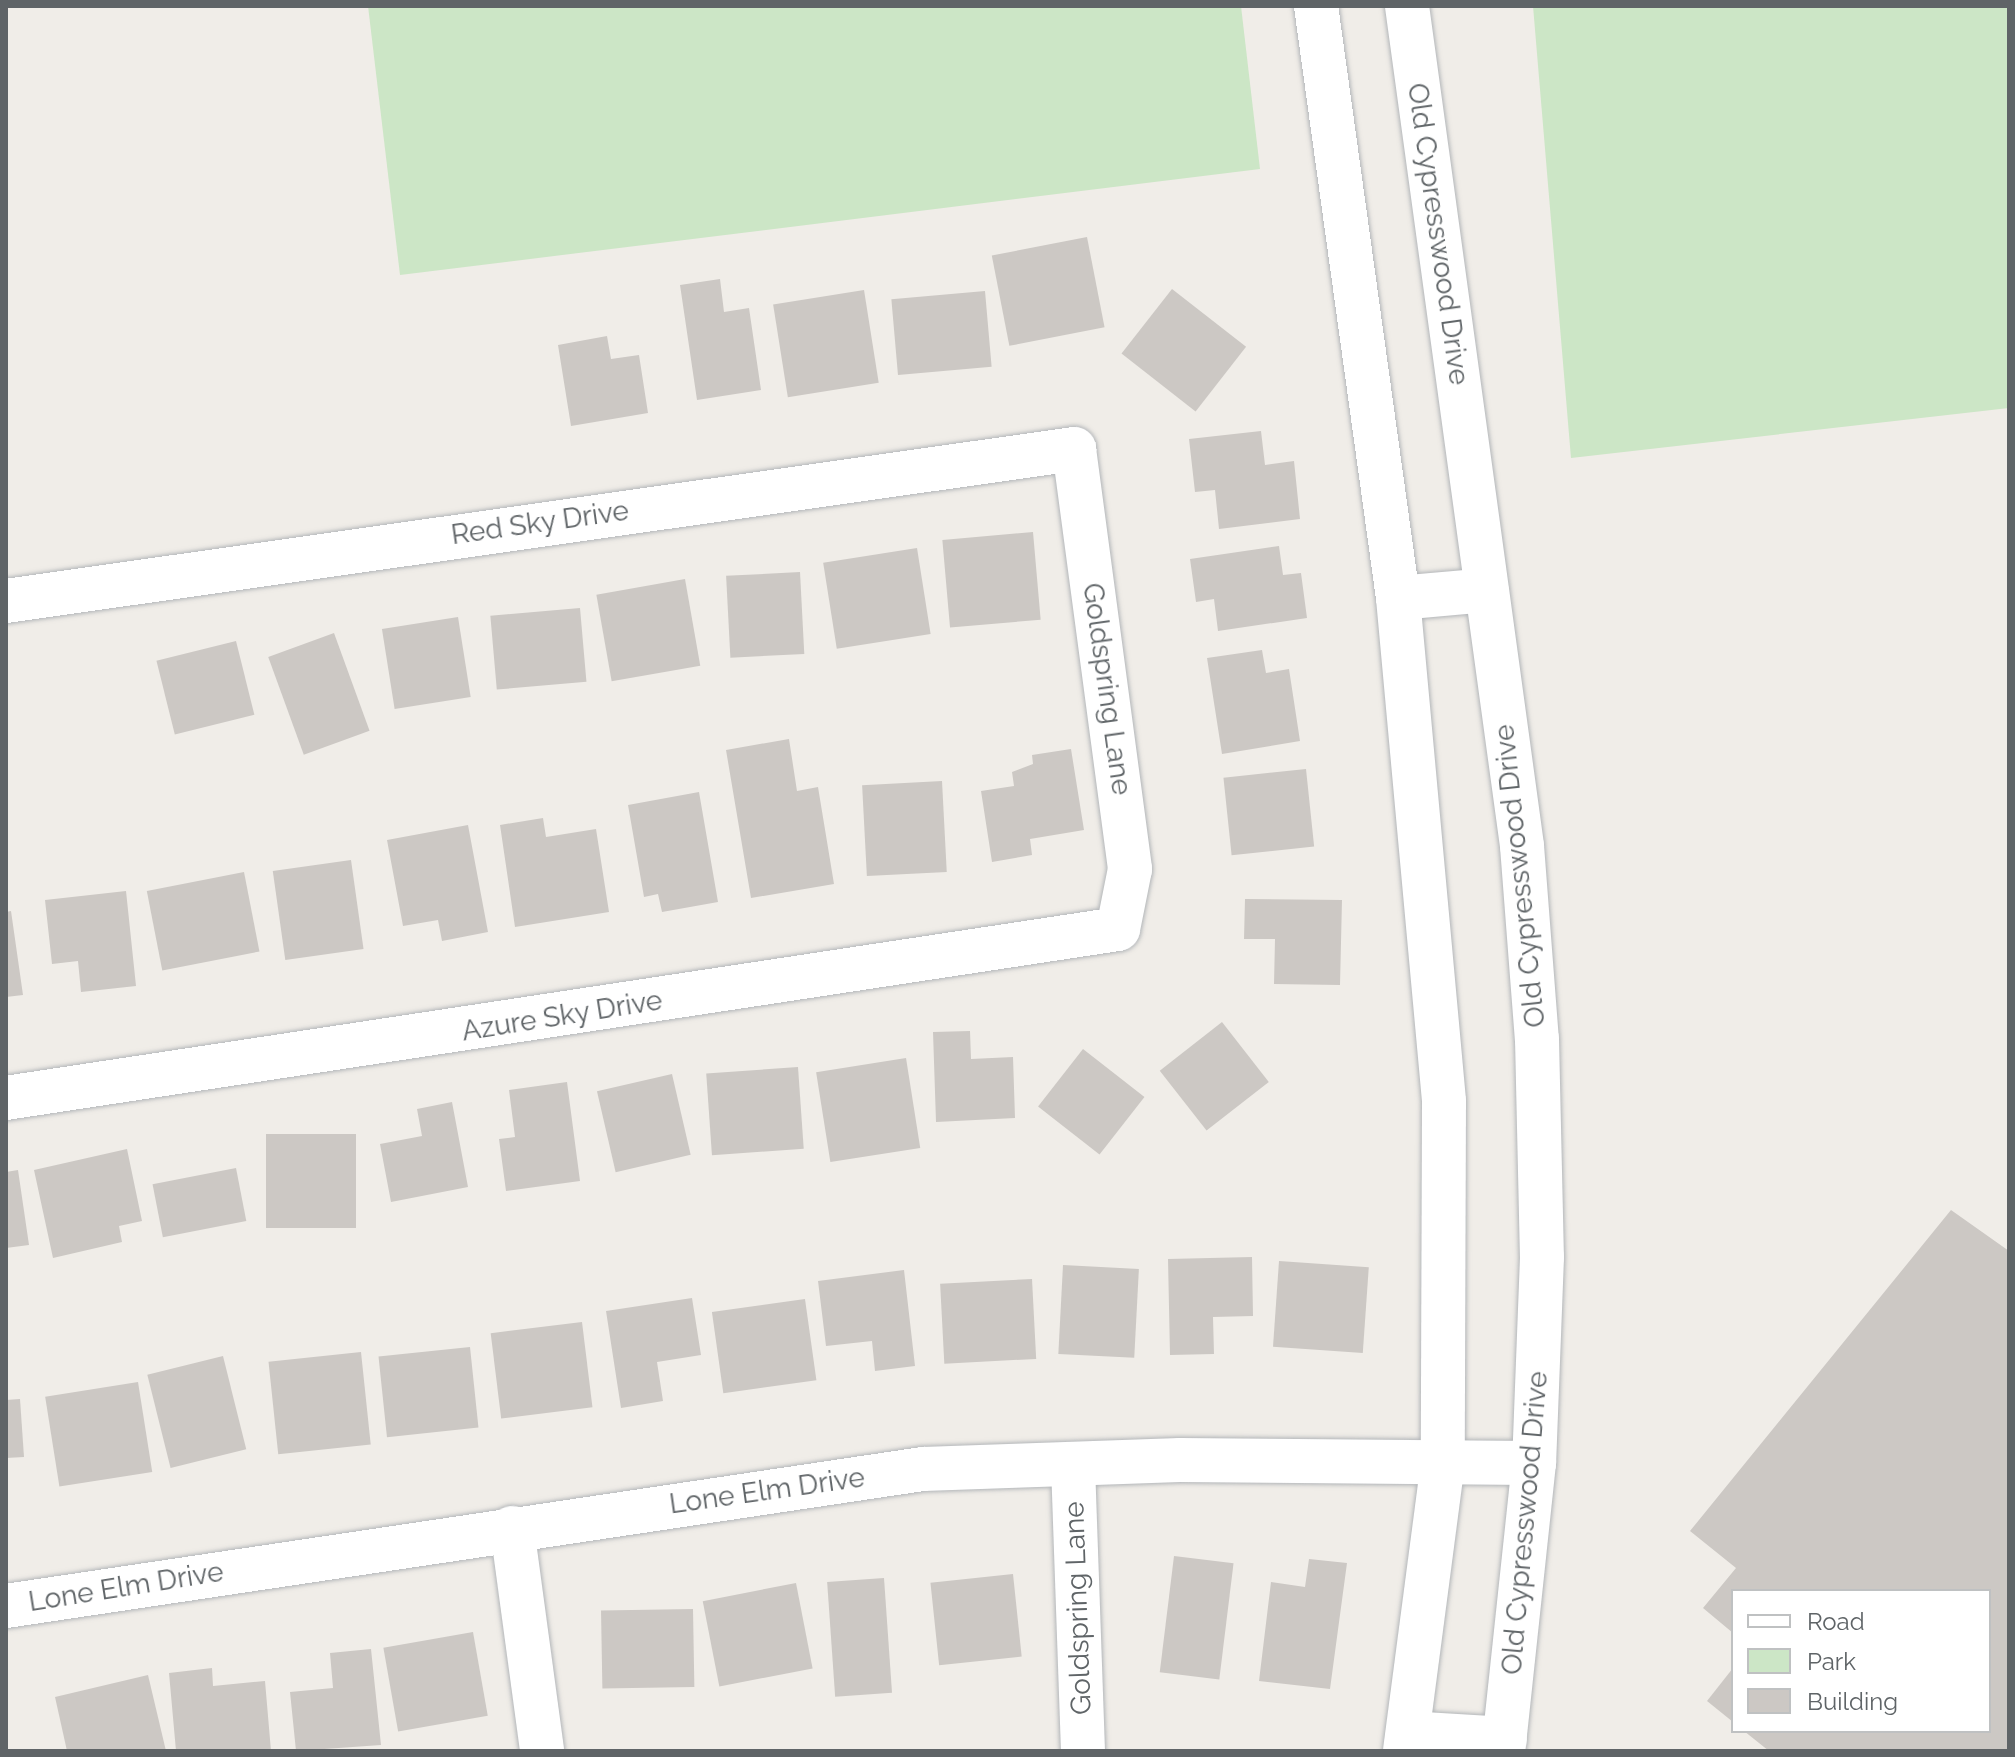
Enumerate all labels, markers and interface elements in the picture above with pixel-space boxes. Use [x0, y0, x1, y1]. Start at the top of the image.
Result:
street label: Old Cypresswood Drive [1400, 81, 1476, 387]
street label: Red Sky Drive [449, 494, 631, 552]
street label: Goldspring Lane [1076, 581, 1138, 797]
street label: Old Cypresswood Drive [1487, 723, 1553, 1029]
street label: Azure Sky Drive [459, 984, 665, 1048]
street label: Old Cypresswood Drive [1495, 1370, 1555, 1676]
street label: Lone Elm Drive [667, 1461, 867, 1521]
street label: Goldspring Lane [1057, 1501, 1099, 1715]
street label: Lone Elm Drive [26, 1555, 226, 1619]
legend [1731, 1589, 1991, 1733]
text: Road [1807, 1607, 1865, 1636]
text: Park [1807, 1647, 1856, 1676]
text: Building [1807, 1687, 1898, 1716]

